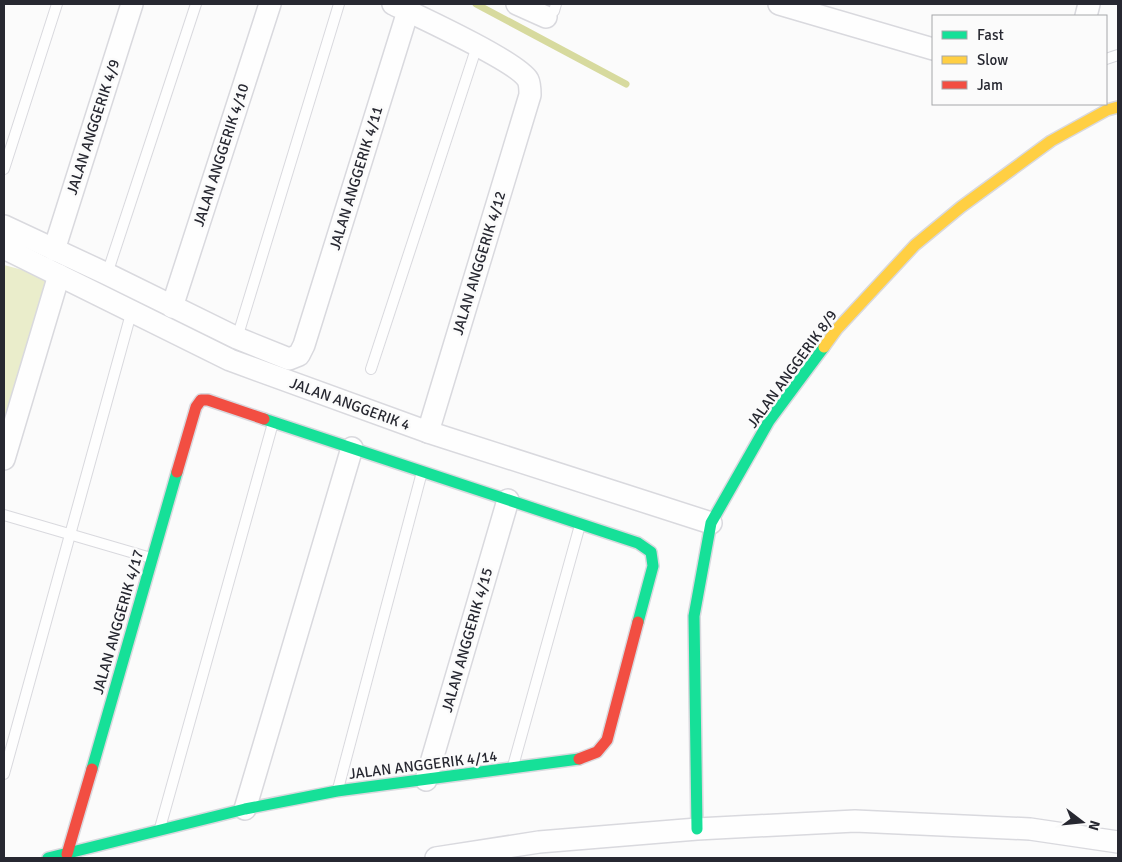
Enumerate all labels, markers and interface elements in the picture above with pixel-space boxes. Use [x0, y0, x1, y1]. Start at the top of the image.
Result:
legend [932, 15, 1107, 105]
text: Fast [977, 26, 1004, 44]
text: Slow [977, 51, 1008, 69]
street label: JALAN ANGGERIK 4/9 [63, 57, 123, 197]
text: Jam [977, 76, 1003, 94]
street label: JALAN ANGGERIK 4/10 [189, 81, 253, 229]
street label: JALAN ANGGERIK 4/11 [326, 104, 386, 252]
street label: JALAN ANGGERIK 4/12 [449, 189, 509, 337]
street label: JALAN ANGGERIK 8/9 [743, 307, 841, 431]
street label: JALAN ANGGERIK 4 [287, 374, 413, 434]
street label: JALAN ANGGERIK 4/17 [89, 548, 147, 696]
street label: JALAN ANGGERIK 4/15 [438, 566, 496, 714]
street label: JALAN ANGGERIK 4/14 [348, 747, 498, 783]
north arrow [1057, 797, 1107, 847]
text: N [1085, 818, 1104, 832]

